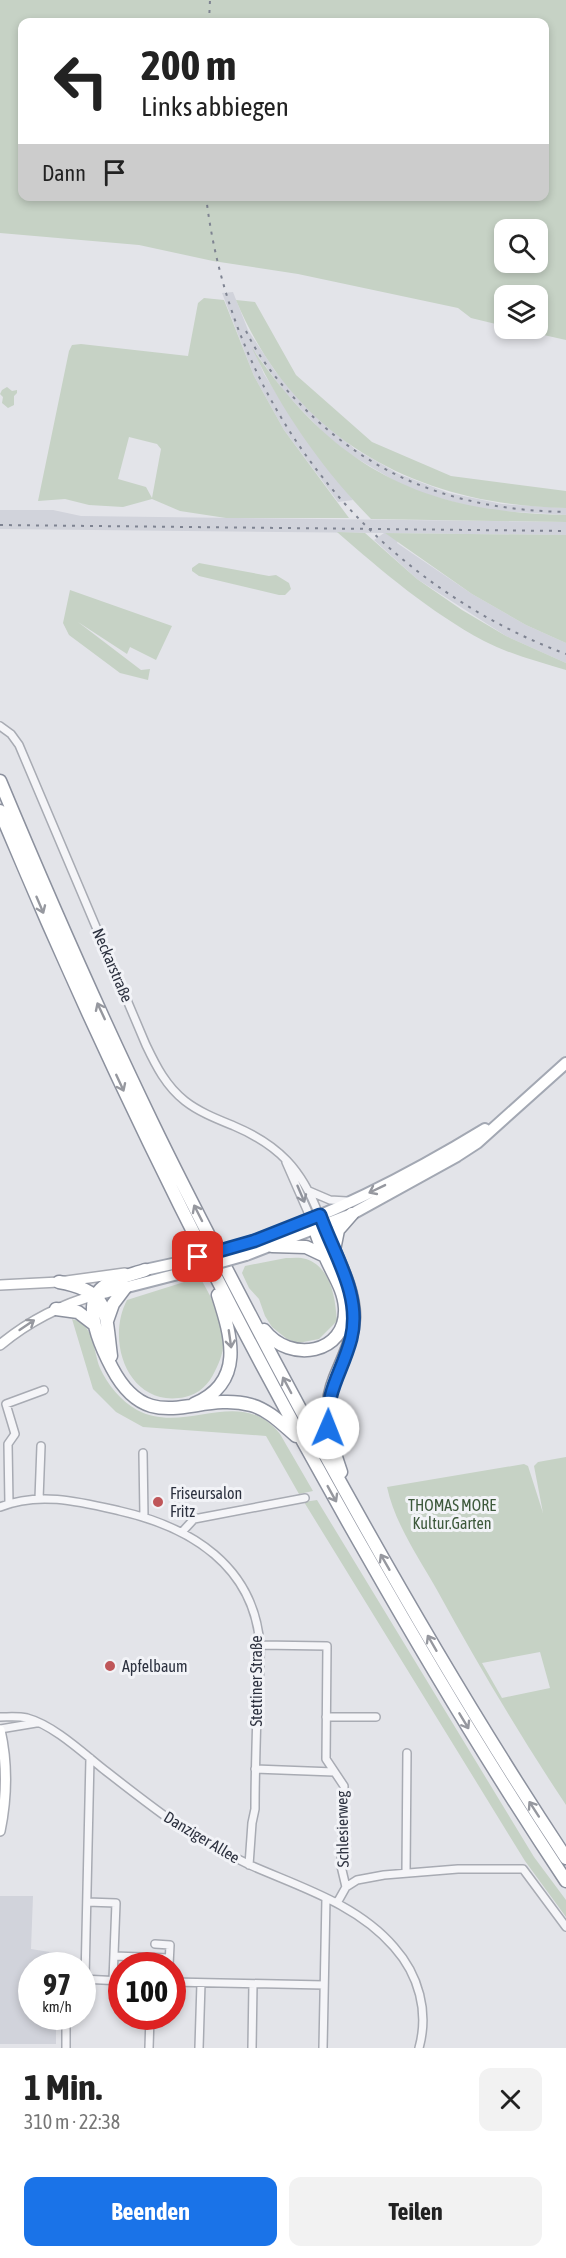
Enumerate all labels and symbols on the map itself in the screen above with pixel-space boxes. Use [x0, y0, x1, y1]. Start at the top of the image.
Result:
one-way arrow [35, 895, 46, 914]
street label: Neckarstraße [89, 925, 137, 1005]
one-way arrow [94, 1003, 106, 1021]
one-way arrow [114, 1074, 126, 1092]
one-way arrow [296, 1184, 307, 1203]
one-way arrow [369, 1184, 387, 1195]
one-way arrow [191, 1205, 203, 1223]
pin [172, 1231, 223, 1282]
one-way arrow [18, 1319, 35, 1331]
one-way arrow [224, 1328, 235, 1348]
one-way arrow [281, 1376, 292, 1394]
position arrow [296, 1396, 360, 1460]
place label: Friseursalon Fritz [170, 1484, 242, 1520]
one-way arrow [326, 1485, 338, 1502]
marker: Friseursalon Fritz [151, 1495, 165, 1509]
park label: THOMAS MORE Kultur.Garten [408, 1496, 496, 1532]
one-way arrow [379, 1554, 391, 1571]
street label: Stettiner Straße [247, 1635, 265, 1727]
one-way arrow [425, 1635, 437, 1652]
place label: Apfelbaum [122, 1657, 188, 1676]
marker: Apfelbaum [103, 1659, 117, 1673]
one-way arrow [458, 1712, 470, 1729]
street label: Schlesierweg [332, 1790, 353, 1867]
one-way arrow [527, 1800, 540, 1817]
street label: Danziger Allee [160, 1807, 243, 1867]
speed limit sign: 100 [108, 1952, 186, 2030]

